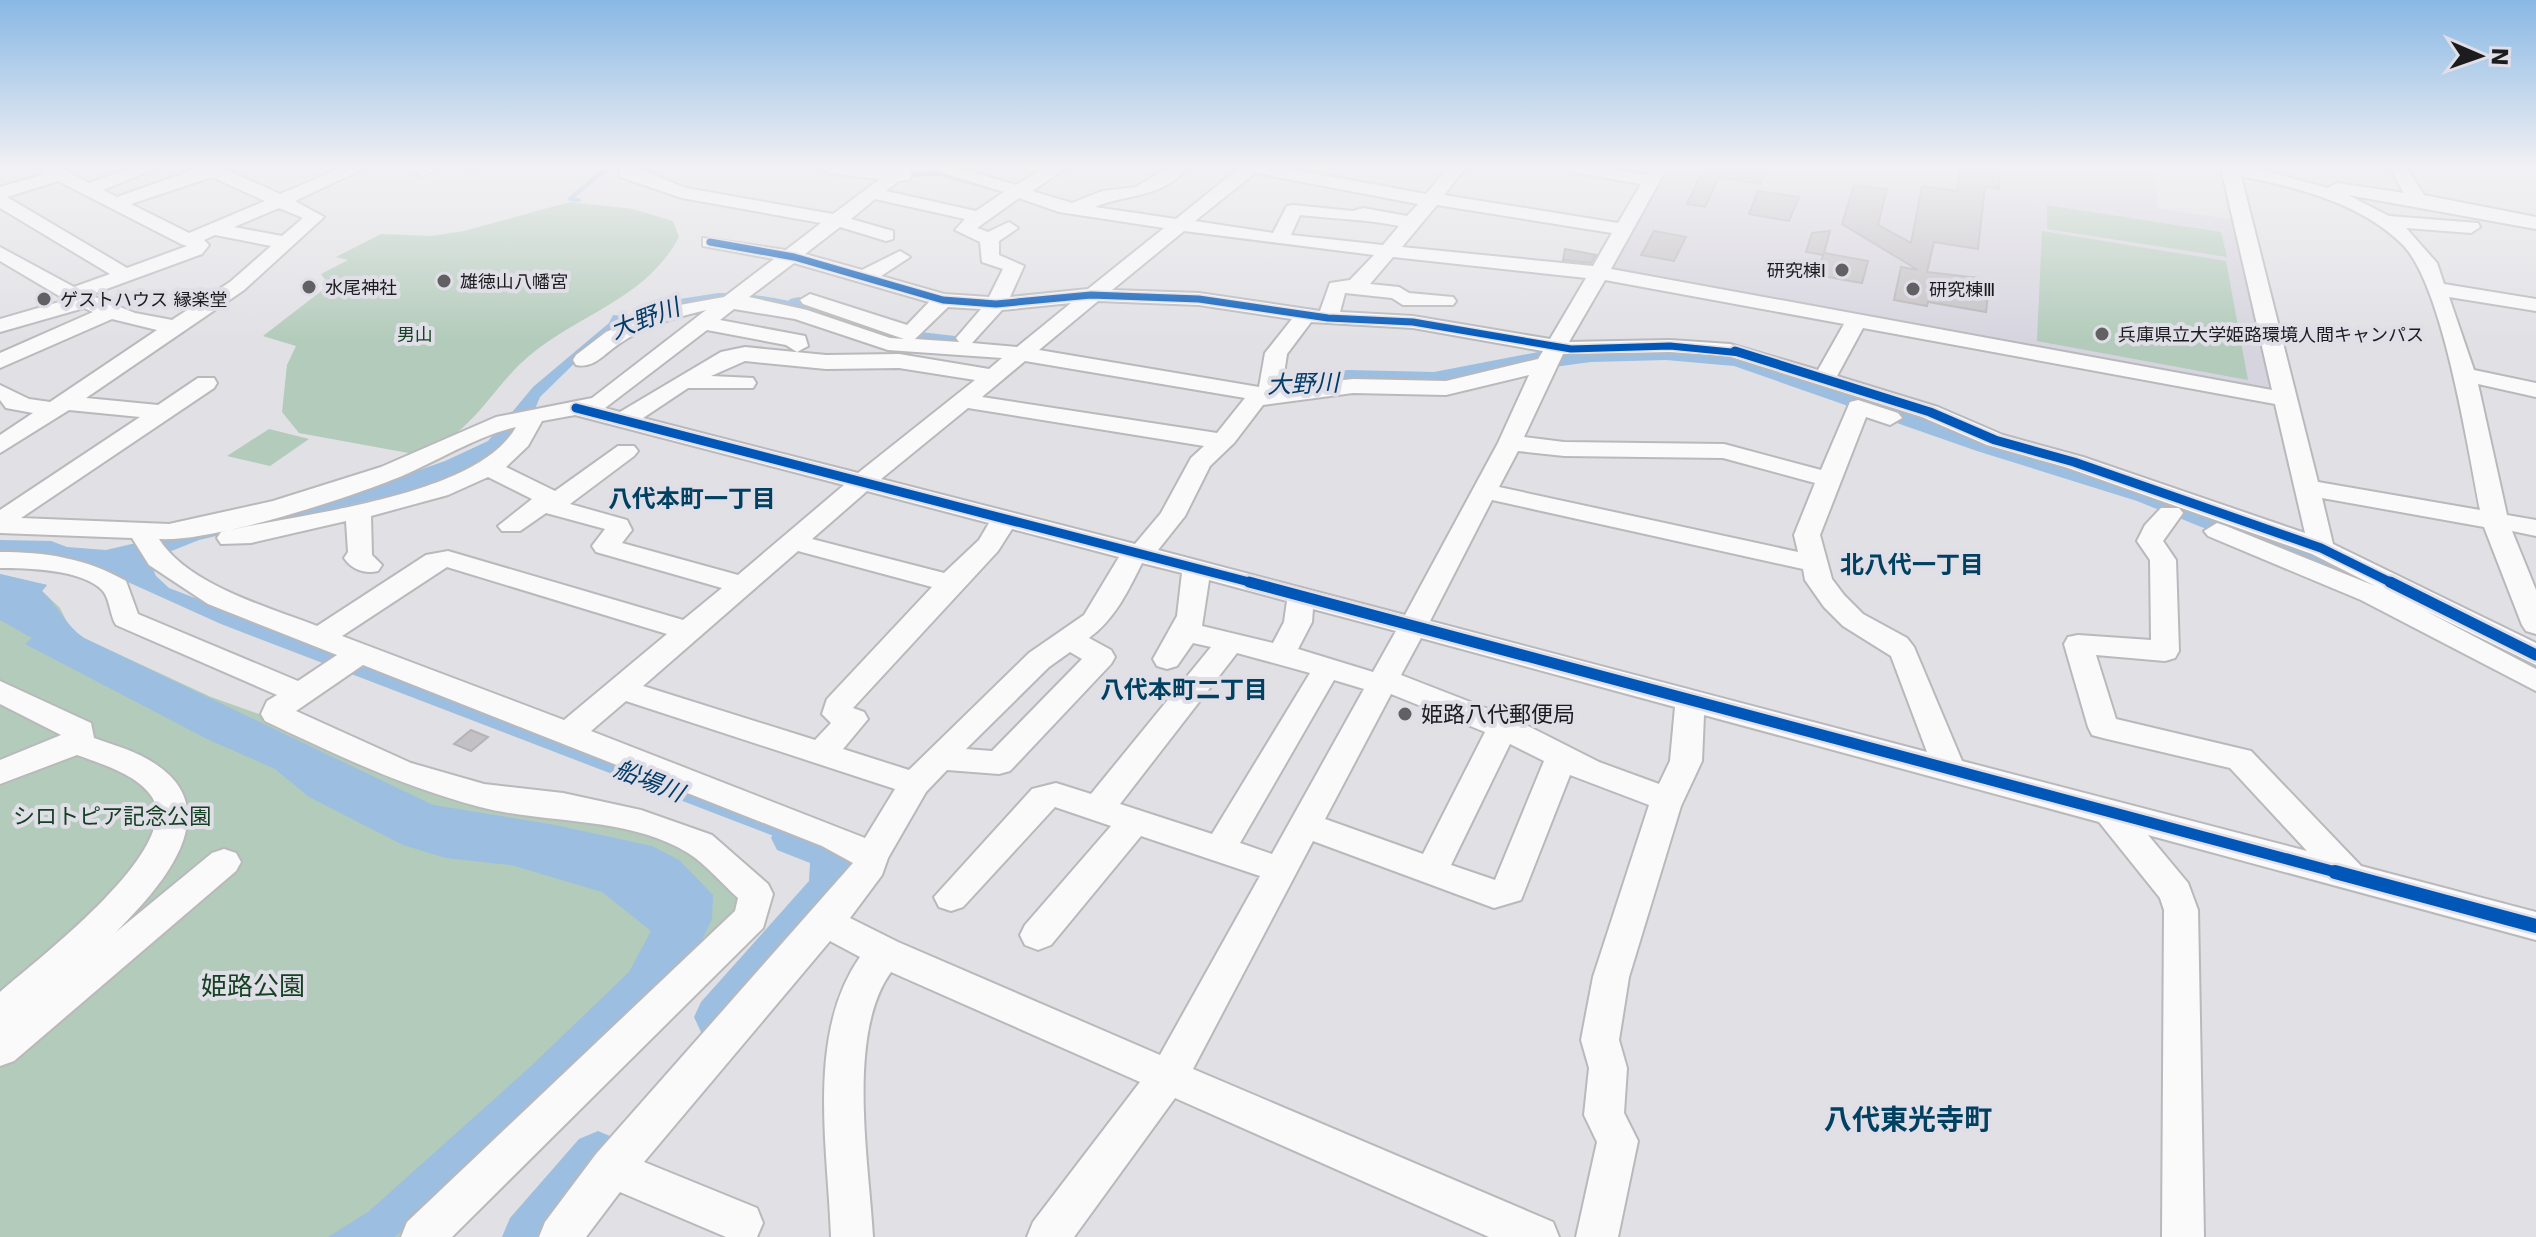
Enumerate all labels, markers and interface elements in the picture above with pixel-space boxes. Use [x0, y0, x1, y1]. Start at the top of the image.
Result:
north arrow [2440, 16, 2520, 96]
text: N [2487, 47, 2512, 66]
place label: 研究棟Ⅰ [1767, 260, 1826, 281]
marker: 研究棟Ⅰ [1833, 261, 1851, 279]
place label: 雄徳山八幡宮 [460, 271, 568, 292]
marker: 雄徳山八幡宮 [435, 272, 453, 290]
place label: 水尾神社 [325, 277, 397, 298]
marker: 水尾神社 [300, 278, 318, 296]
place label: 研究棟Ⅲ [1929, 279, 1995, 300]
marker: 研究棟Ⅲ [1904, 280, 1922, 298]
place label: ゲストハウス 縁楽堂 [60, 289, 228, 310]
marker: ゲストハウス 縁楽堂 [35, 290, 53, 308]
water label: 大野川 [606, 292, 686, 345]
park label: 男山 [397, 324, 433, 345]
place label: 兵庫県立大学姫路環境人間キャンパス [2118, 324, 2424, 345]
marker: 兵庫県立大学姫路環境人間キャンパス [2093, 325, 2111, 343]
water label: 大野川 [1267, 369, 1342, 399]
district label: 八代本町一丁目 [608, 485, 776, 513]
district label: 北八代一丁目 [1840, 551, 1984, 579]
district label: 八代本町二丁目 [1100, 676, 1268, 704]
place label: 姫路八代郵便局 [1421, 702, 1575, 727]
marker: 姫路八代郵便局 [1396, 705, 1414, 723]
water label: 船場川 [610, 755, 690, 809]
park label: シロトピア記念公園 [13, 804, 211, 829]
park label: 姫路公園 [201, 971, 305, 1001]
district label: 八代東光寺町 [1824, 1103, 1992, 1136]

